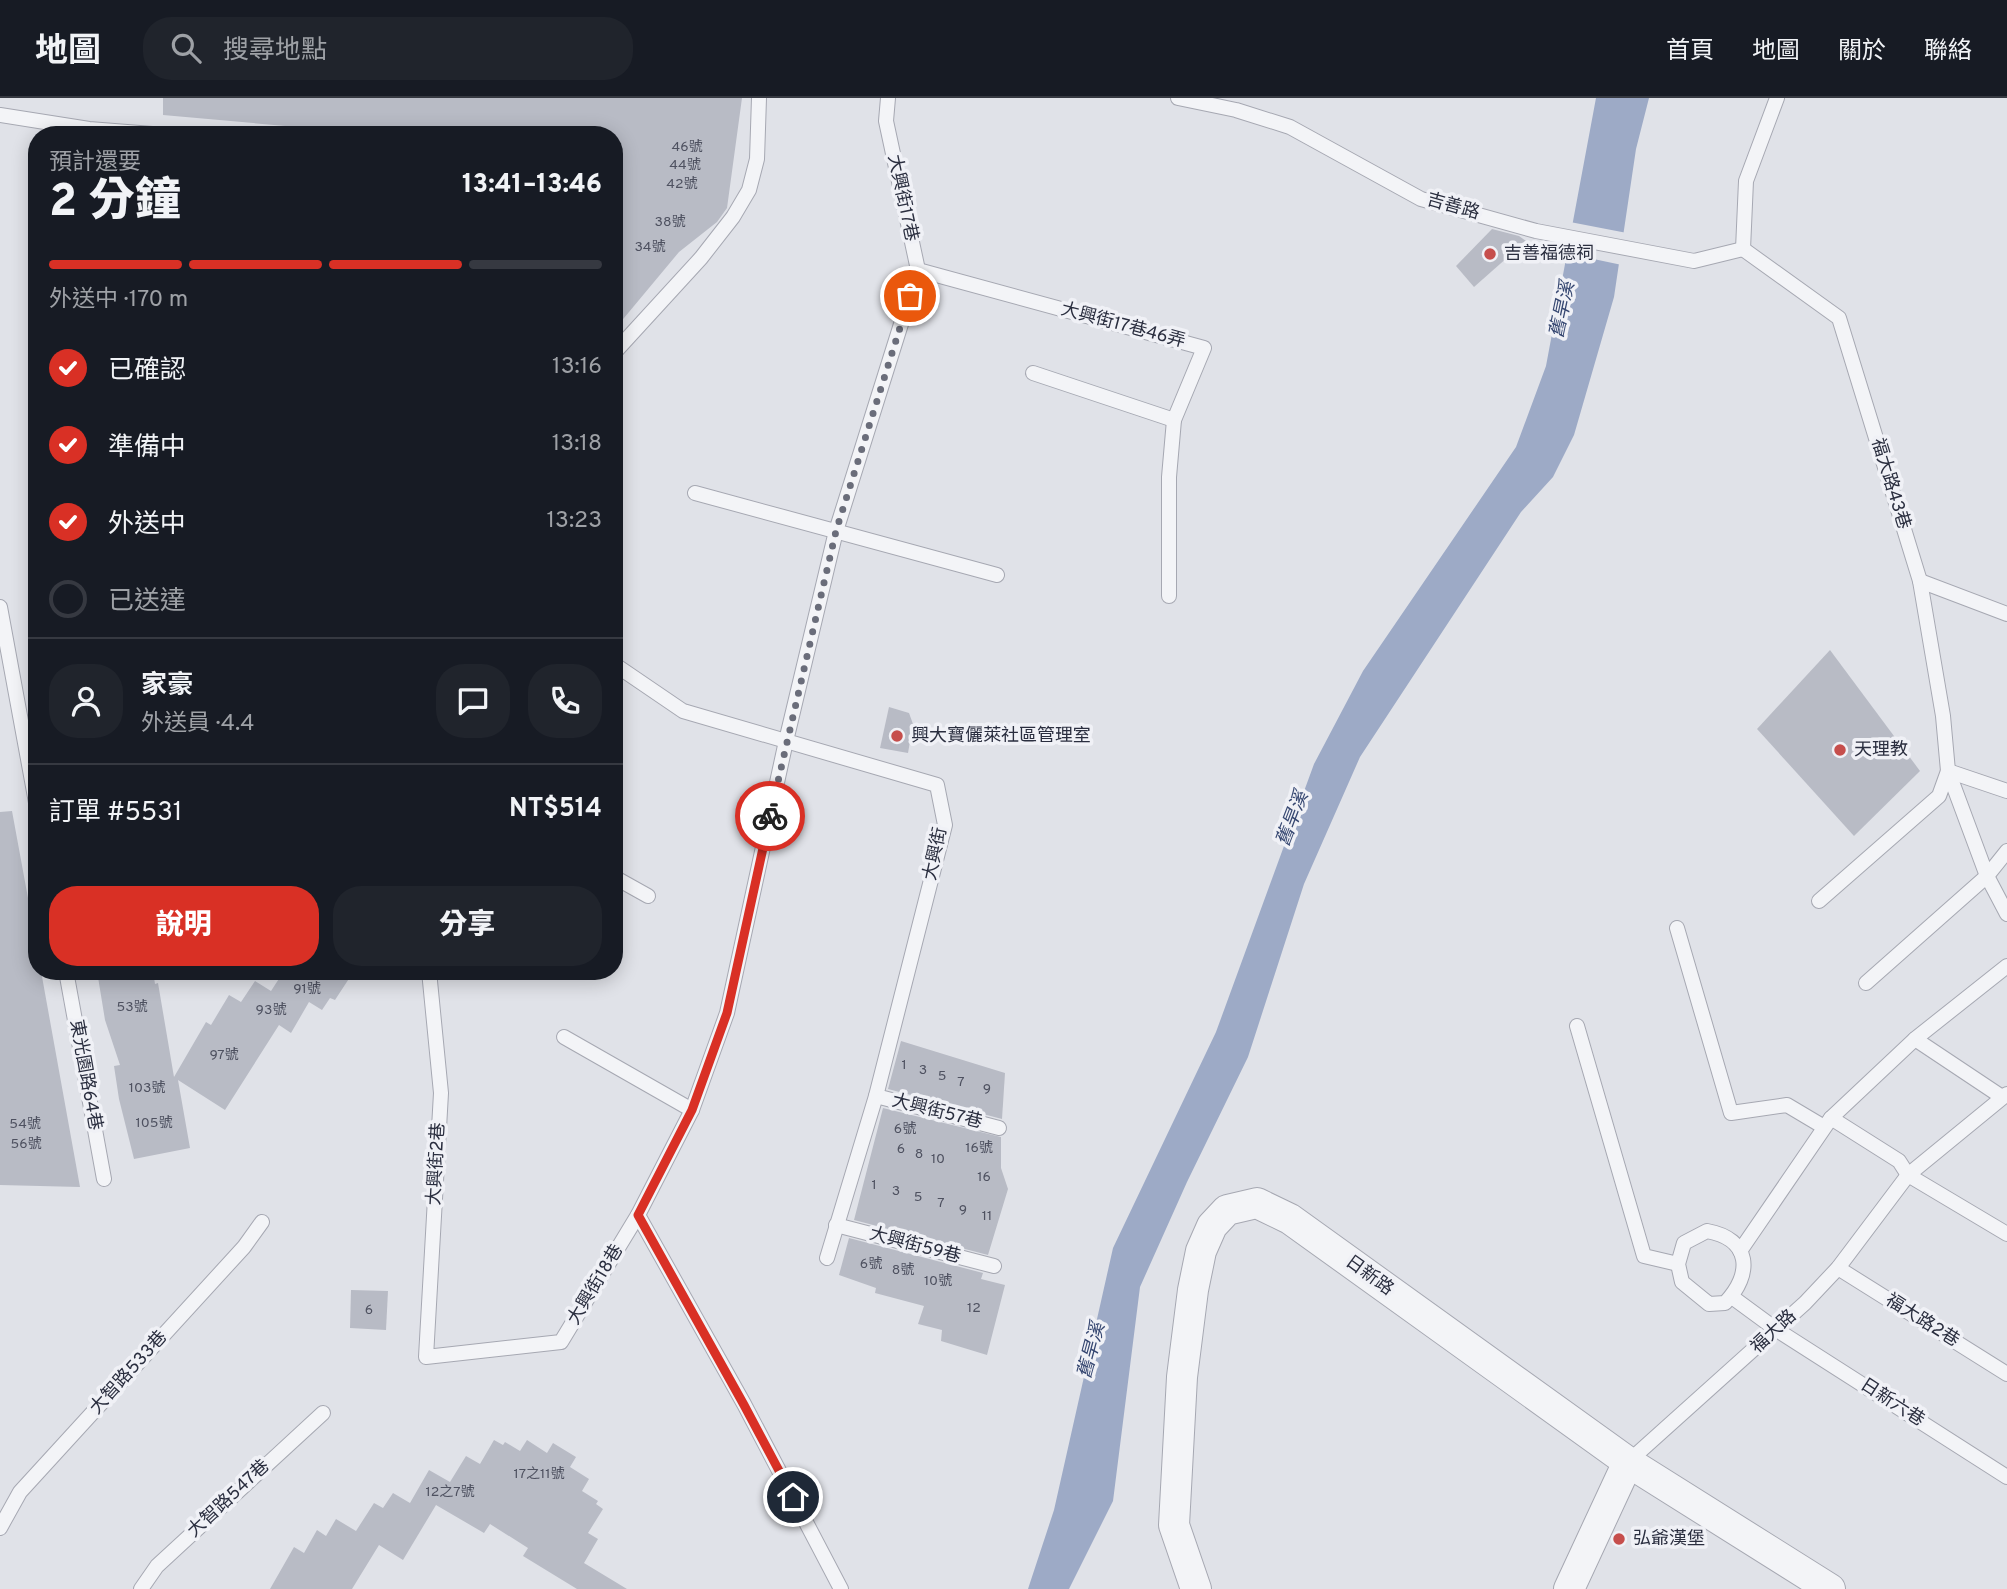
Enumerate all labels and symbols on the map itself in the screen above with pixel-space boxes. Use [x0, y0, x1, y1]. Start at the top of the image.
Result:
house number: 46號 [671, 139, 703, 156]
street label: 大興街17巷 [882, 153, 922, 243]
house number: 44號 [669, 157, 701, 174]
house number: 42號 [666, 176, 698, 193]
street label: 吉善路 [1424, 189, 1482, 225]
house number: 38號 [655, 214, 685, 231]
house number: 34號 [634, 239, 666, 256]
place label: 吉善福德祠 [1504, 243, 1594, 266]
marker: 吉善福德祠 [1482, 246, 1498, 262]
pin [880, 266, 940, 326]
water label: 舊旱溪 [1545, 277, 1581, 340]
street label: 大興街17巷46弄 [1058, 298, 1188, 354]
street label: 福大路43巷 [1865, 436, 1915, 532]
place label: 興大寶儷萊社區管理室 [911, 725, 1091, 748]
marker: 興大寶儷萊社區管理室 [889, 728, 905, 744]
place label: 天理教 [1854, 739, 1908, 762]
marker: 天理教 [1832, 742, 1848, 758]
courier [735, 781, 805, 851]
water label: 舊旱溪 [1272, 785, 1315, 850]
street label: 大興街 [919, 825, 953, 883]
house number: 91號 [293, 981, 321, 998]
house number: 53號 [116, 999, 148, 1016]
house number: 93號 [256, 1002, 286, 1019]
street label: 東光園路64巷 [64, 1018, 106, 1132]
house number: 97號 [209, 1047, 239, 1064]
house number: 1 [901, 1057, 907, 1074]
house number: 3 [919, 1062, 927, 1079]
house number: 5 [938, 1068, 946, 1085]
house number: 7 [957, 1074, 965, 1091]
house number: 103號 [129, 1080, 165, 1097]
house number: 9 [983, 1081, 991, 1098]
street label: 大興街57巷 [889, 1090, 985, 1134]
house number: 105號 [136, 1115, 172, 1132]
house number: 54號 [9, 1116, 41, 1133]
house number: 6號 [894, 1121, 916, 1138]
street label: 大興街2巷 [423, 1122, 451, 1206]
house number: 56號 [10, 1136, 42, 1153]
house number: 16號 [965, 1140, 993, 1157]
house number: 6 [897, 1141, 905, 1158]
house number: 8 [915, 1146, 923, 1163]
house number: 10 [931, 1151, 945, 1168]
house number: 16 [977, 1169, 991, 1186]
house number: 1 [871, 1177, 877, 1194]
house number: 3 [892, 1183, 900, 1200]
house number: 5 [914, 1189, 922, 1206]
house number: 7 [937, 1195, 945, 1212]
house number: 9 [959, 1202, 967, 1219]
house number: 11 [982, 1208, 992, 1225]
street label: 大興街59巷 [867, 1223, 963, 1269]
street label: 大興街18巷 [563, 1241, 629, 1329]
street label: 日新路 [1340, 1251, 1398, 1301]
house number: 6號 [860, 1256, 882, 1273]
house number: 8號 [892, 1262, 914, 1279]
house number: 10號 [924, 1273, 952, 1290]
street label: 福大路2巷 [1881, 1289, 1963, 1353]
house number: 12 [967, 1300, 981, 1317]
house number: 6 [365, 1302, 373, 1319]
street label: 福大路 [1746, 1305, 1802, 1359]
water label: 舊旱溪 [1073, 1317, 1112, 1382]
street label: 大智路533巷 [85, 1326, 173, 1420]
street label: 日新六巷 [1856, 1374, 1928, 1432]
street label: 大智路547巷 [183, 1455, 275, 1543]
house number: 17之11號 [514, 1466, 564, 1483]
pin [763, 1467, 823, 1527]
house number: 12之7號 [425, 1484, 475, 1501]
place label: 弘爺漢堡 [1633, 1528, 1705, 1551]
marker: 弘爺漢堡 [1611, 1531, 1627, 1547]

